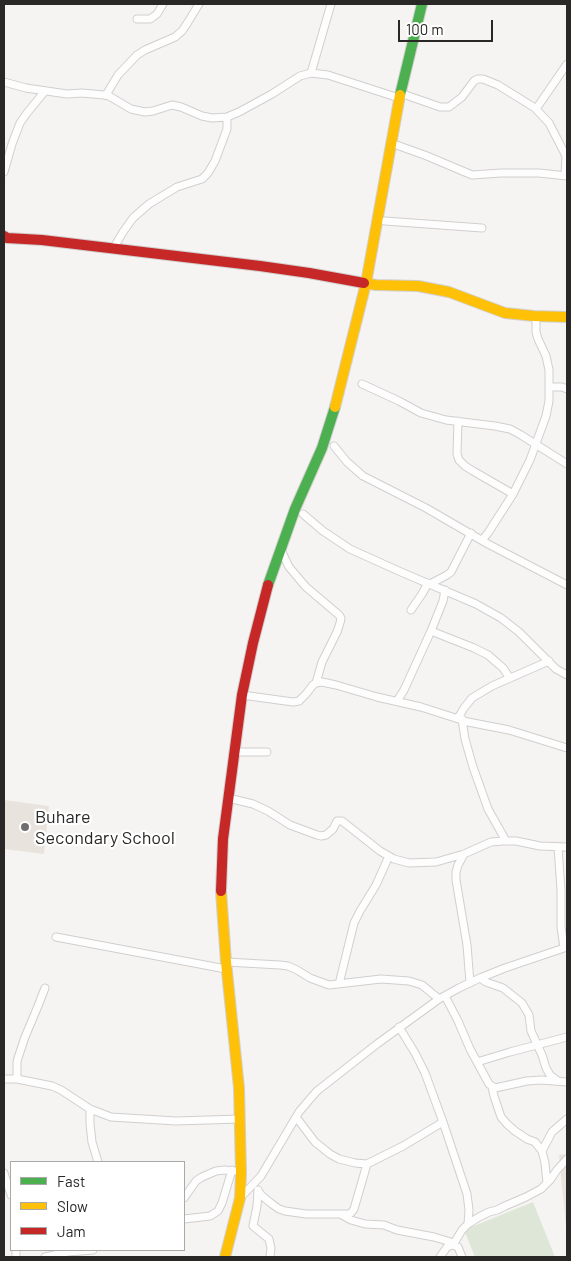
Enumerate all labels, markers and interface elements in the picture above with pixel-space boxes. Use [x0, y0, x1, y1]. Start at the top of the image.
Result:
scale bar [401, 10, 496, 42]
text: 100 m [406, 20, 444, 38]
place label: Buhare Secondary School [35, 806, 175, 849]
marker: Buhare Secondary School [19, 821, 31, 833]
legend [10, 1161, 185, 1251]
text: Fast [57, 1172, 85, 1190]
text: Slow [57, 1197, 88, 1215]
text: Jam [57, 1222, 86, 1240]

